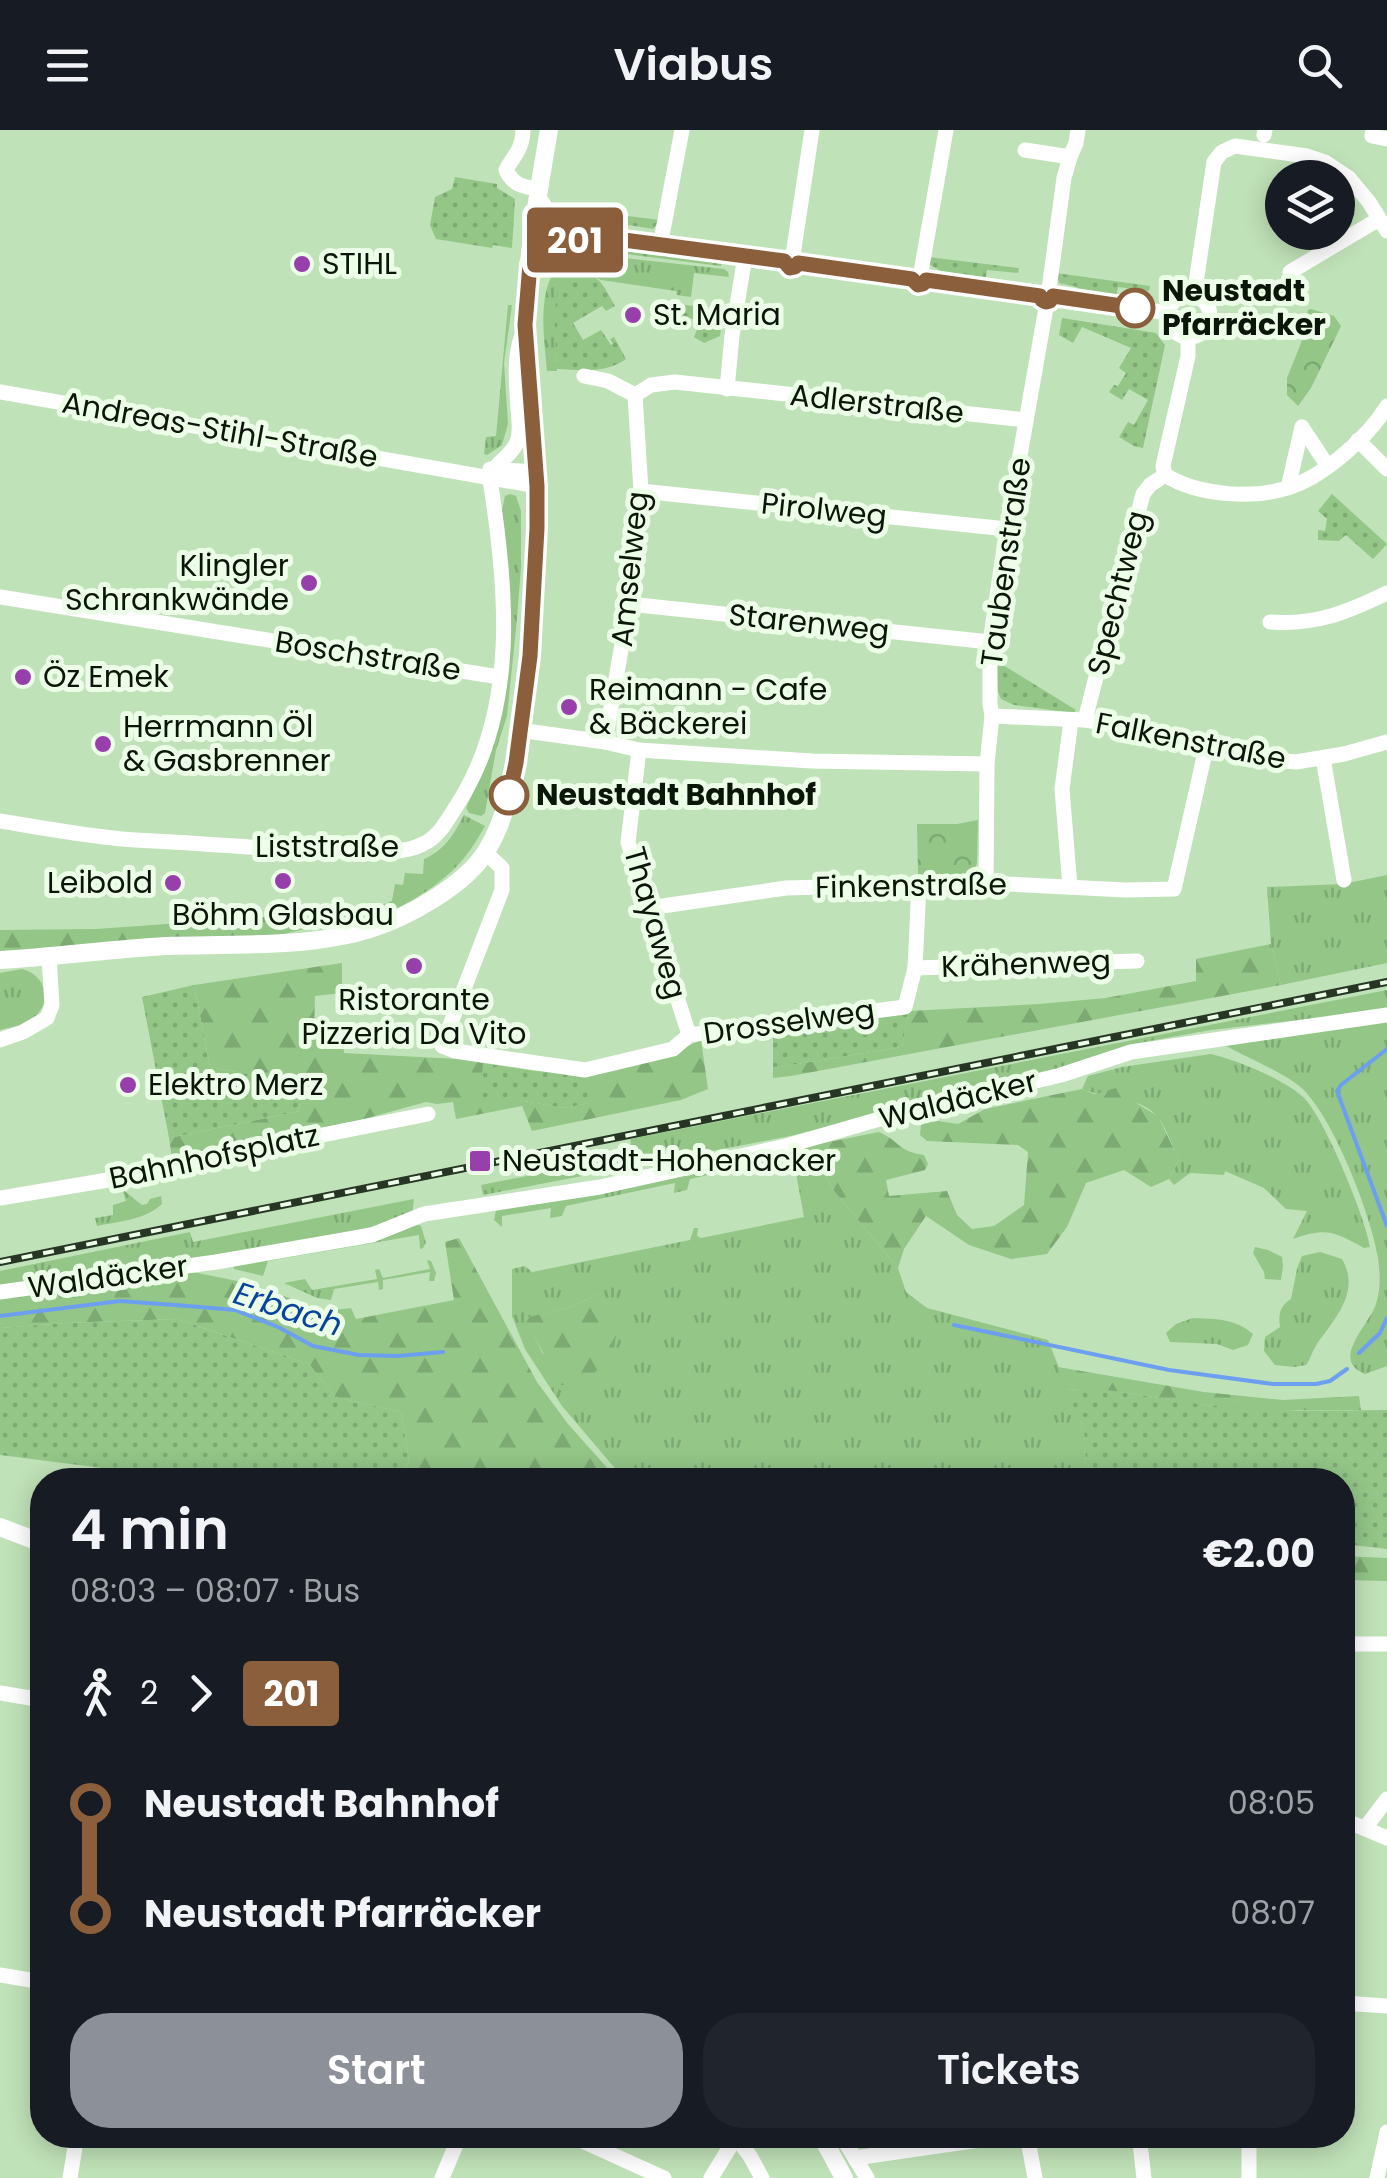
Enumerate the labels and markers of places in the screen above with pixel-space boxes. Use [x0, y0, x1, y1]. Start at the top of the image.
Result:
place label: STIHL [322, 242, 397, 285]
marker: STIHL [291, 253, 313, 275]
place label: Neustadt Pfarräcker [1162, 269, 1326, 346]
marker: Neustadt Pfarräcker [1116, 289, 1154, 327]
place label: St. Maria [653, 293, 781, 336]
marker: St. Maria [622, 304, 644, 326]
place label: Klingler Schrankwände [65, 544, 289, 621]
marker: Klingler Schrankwände [298, 572, 320, 594]
place label: Öz Emek [43, 655, 169, 698]
marker: Öz Emek [12, 666, 34, 688]
place label: Reimann - Cafe & Bäckerei [589, 668, 827, 745]
marker: Reimann - Cafe & Bäckerei [558, 696, 580, 718]
place label: Herrmann Öl & Gasbrenner [123, 705, 331, 782]
marker: Herrmann Öl & Gasbrenner [92, 733, 114, 755]
place label: Neustadt Bahnhof [536, 773, 816, 816]
marker: Neustadt Bahnhof [490, 776, 528, 814]
place label: Leibold [47, 861, 153, 904]
marker: Böhm Glasbau [272, 870, 294, 892]
marker: Leibold [162, 872, 184, 894]
place label: Böhm Glasbau [172, 893, 394, 936]
marker: Ristorante Pizzeria Da Vito [403, 955, 425, 977]
place label: Ristorante Pizzeria Da Vito [302, 978, 526, 1055]
place label: Elektro Merz [148, 1063, 323, 1106]
marker: Elektro Merz [117, 1074, 139, 1096]
place label: Neustadt-Hohenacker [502, 1139, 836, 1182]
marker: Neustadt-Hohenacker [467, 1148, 493, 1174]

